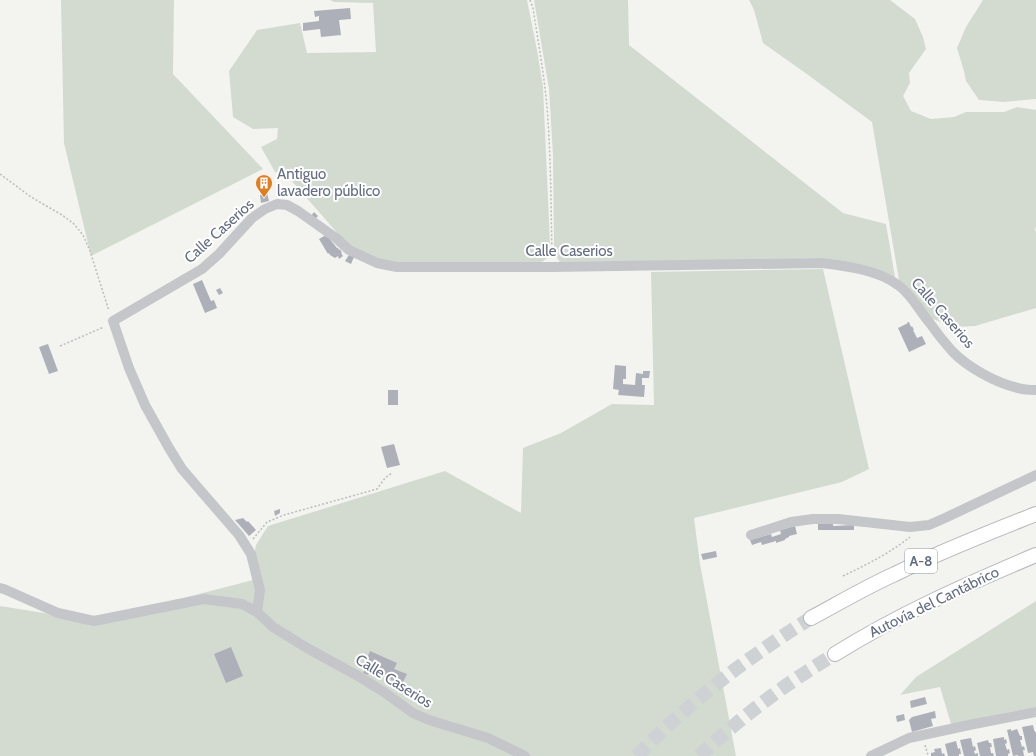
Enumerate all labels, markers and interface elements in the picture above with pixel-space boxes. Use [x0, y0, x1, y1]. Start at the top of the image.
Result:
place label: Antiguo lavadero público [277, 165, 380, 200]
building icon: Antiguo lavadero público [254, 173, 274, 198]
street label: Calle Caserios [181, 195, 257, 267]
street label: Calle Caserios [525, 242, 613, 260]
street label: Calle Caserios [908, 274, 978, 352]
road number: A-8 [905, 549, 937, 573]
street label: Autovía del Cantábrico [866, 563, 1002, 641]
street label: Calle Caserios [352, 650, 436, 712]

